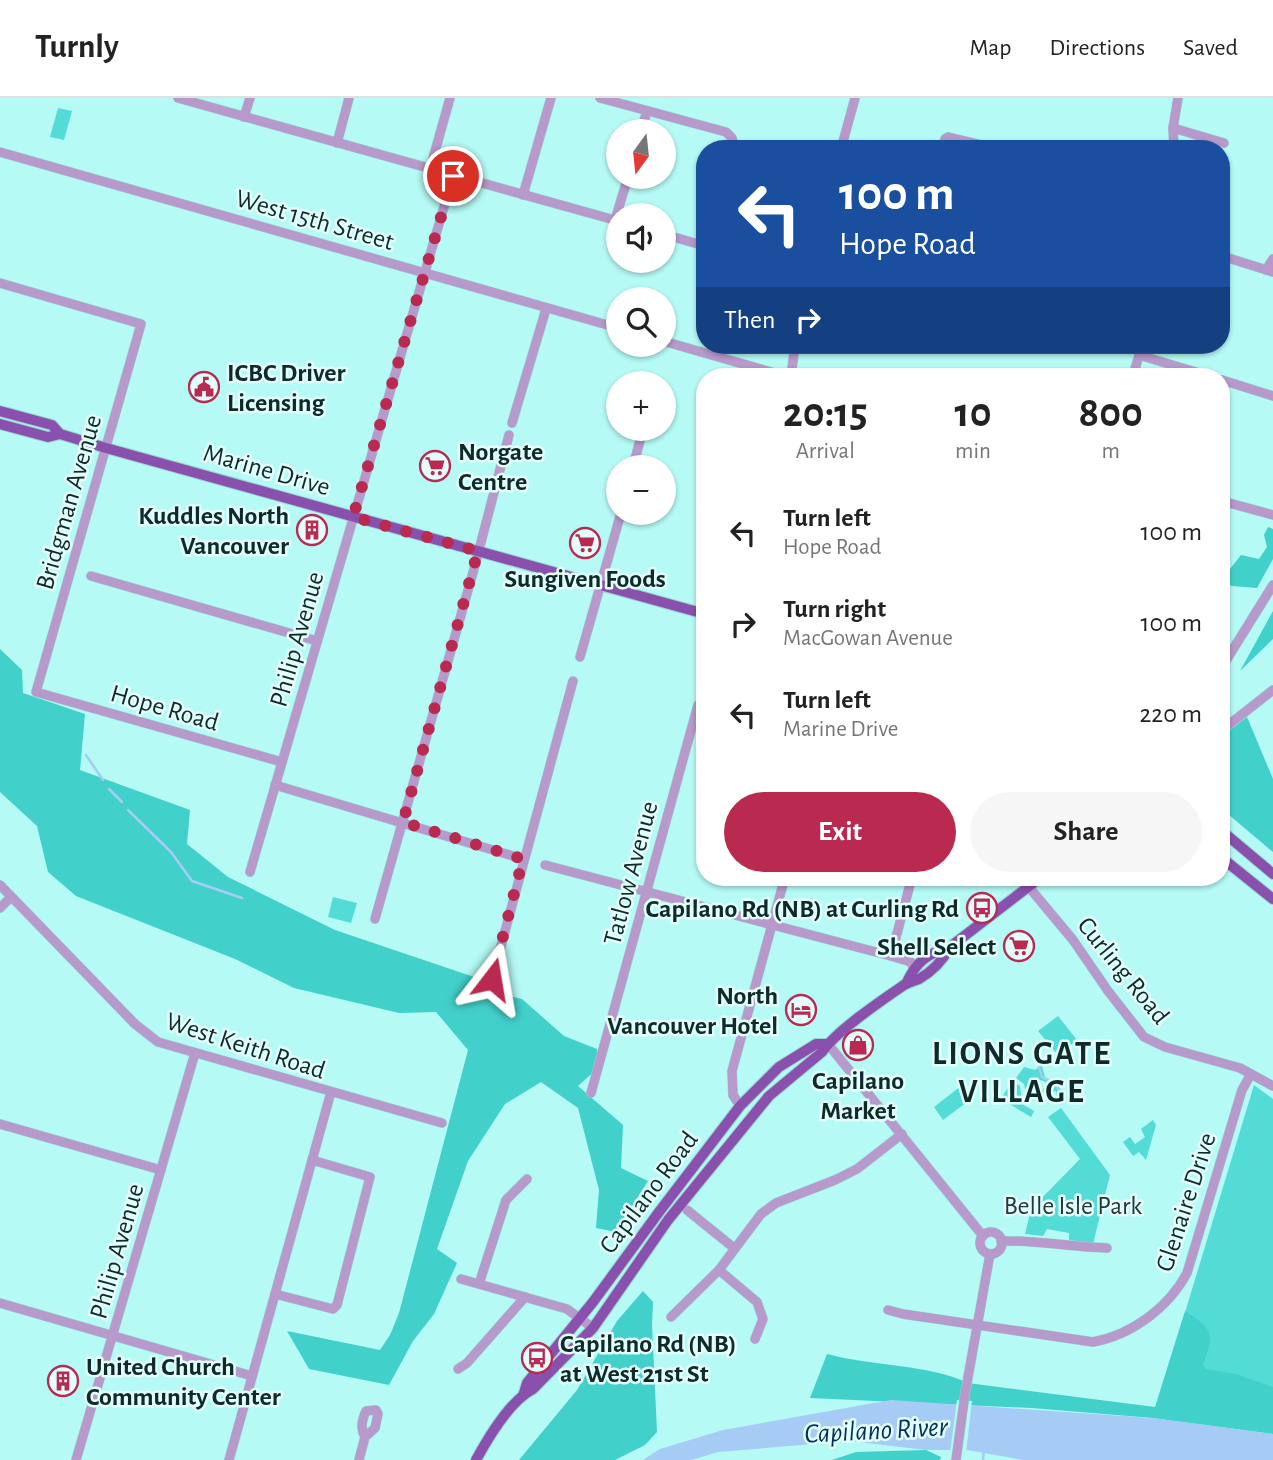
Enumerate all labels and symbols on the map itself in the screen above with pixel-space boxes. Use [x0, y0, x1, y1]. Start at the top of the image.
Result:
north arrow [606, 119, 676, 189]
pin [423, 146, 483, 206]
street label: West 15th Street [233, 185, 397, 255]
place label: ICBC Driver Licensing [227, 360, 346, 416]
public building icon: ICBC Driver Licensing [187, 370, 221, 404]
street label: Bridgman Avenue [32, 412, 106, 593]
street label: Marine Drive [200, 439, 333, 500]
place label: Norgate Centre [458, 439, 543, 495]
supermarket icon: Norgate Centre [418, 449, 452, 483]
place label: Kuddles North Vancouver [138, 503, 289, 559]
building icon: Kuddles North Vancouver [295, 513, 329, 547]
supermarket icon: Sungiven Foods [568, 526, 602, 560]
place label: Sungiven Foods [504, 566, 666, 592]
street label: Philip Avenue [265, 569, 329, 710]
street label: Hope Road [108, 680, 222, 736]
street label: Tatlow Avenue [599, 799, 663, 948]
bus stop icon: Capilano Rd (NB) at Curling Rd [965, 891, 999, 925]
place label: Capilano Rd (NB) at Curling Rd [645, 896, 959, 922]
street label: Curling Road [1072, 912, 1174, 1029]
supermarket icon: Shell Select [1002, 929, 1036, 963]
place label: Shell Select [877, 934, 996, 960]
position arrow [455, 942, 529, 1016]
place label: North Vancouver Hotel [607, 983, 778, 1039]
hotel icon: North Vancouver Hotel [784, 993, 818, 1027]
street label: West Keith Road [163, 1008, 329, 1084]
shop icon: Capilano Market [841, 1028, 875, 1062]
district label: LIONS GATE VILLAGE [932, 1038, 1112, 1109]
place label: Capilano Market [812, 1068, 904, 1124]
street label: Capilano Road [595, 1127, 703, 1258]
street label: Glenaire Drive [1151, 1130, 1221, 1275]
street label: Philip Avenue [85, 1181, 149, 1322]
park label: Belle Isle Park [1004, 1193, 1142, 1219]
place label: Capilano Rd (NB) at West 21st St [560, 1331, 737, 1387]
bus stop icon: Capilano Rd (NB) at West 21st St [520, 1341, 554, 1375]
place label: United Church Community Center [86, 1354, 281, 1410]
building icon: United Church Community Center [46, 1364, 80, 1398]
water label: Capilano River [804, 1413, 949, 1449]

